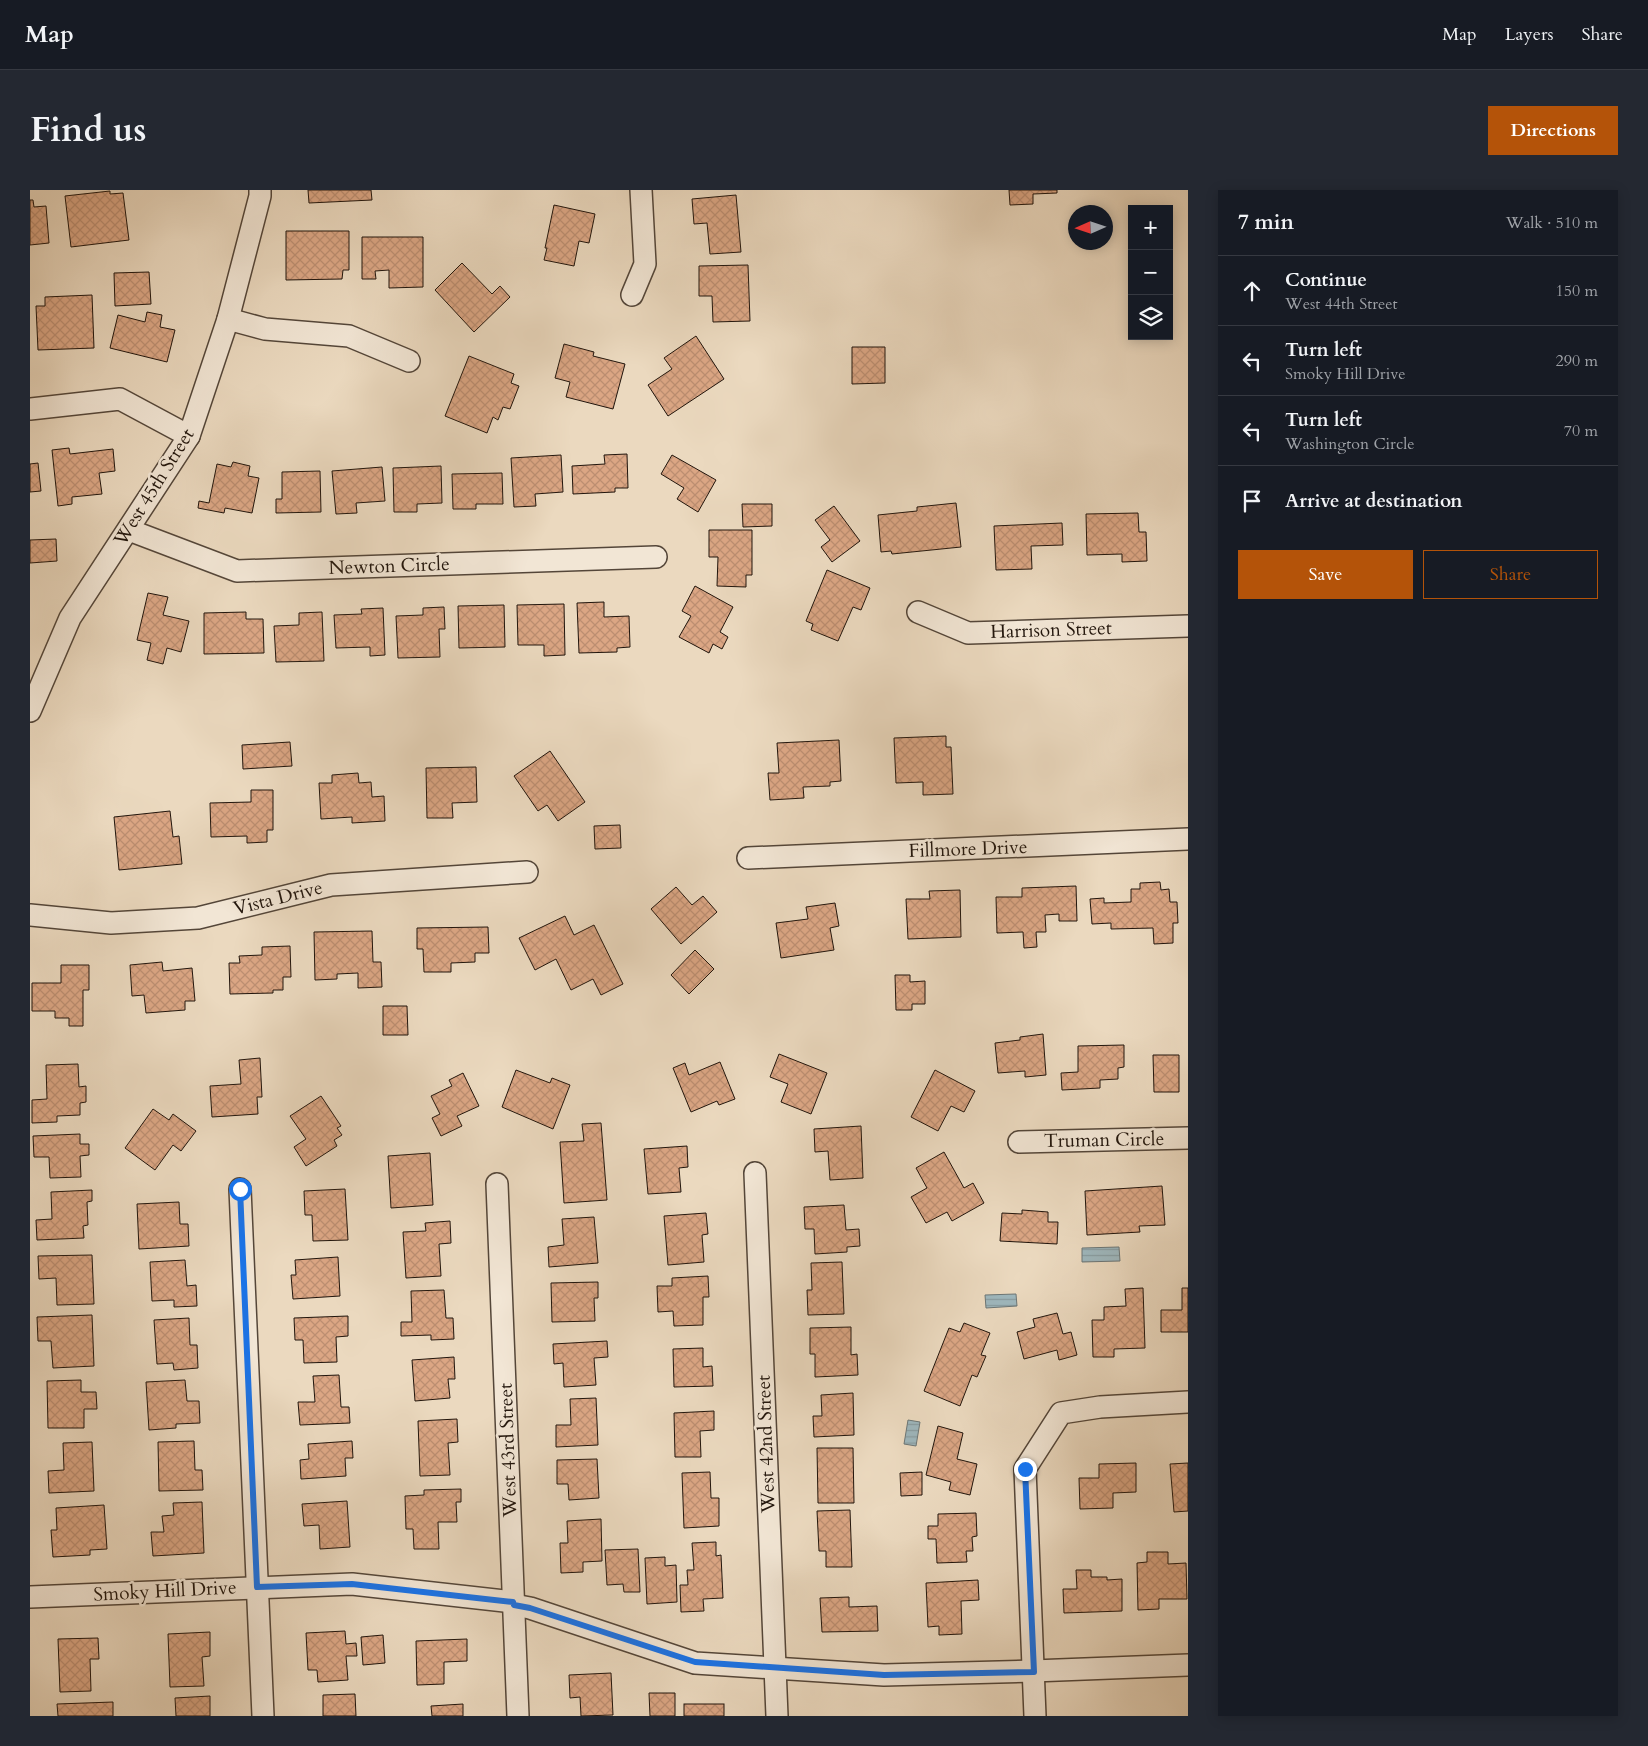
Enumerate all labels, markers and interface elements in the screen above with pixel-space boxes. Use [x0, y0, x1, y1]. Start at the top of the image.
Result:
text: Map [25, 18, 74, 51]
text: Map [1442, 22, 1477, 47]
text: Layers [1505, 22, 1554, 47]
text: Share [1582, 22, 1623, 47]
text: Find us [30, 106, 146, 154]
button: Directions [1488, 106, 1618, 155]
north arrow [1068, 205, 1113, 250]
map controls [1128, 205, 1173, 340]
button: + [1128, 205, 1173, 250]
text: 7 min [1238, 208, 1294, 237]
text: Walk · 510 m [1506, 212, 1598, 234]
button: − [1128, 250, 1173, 295]
text: Continue [1285, 267, 1367, 293]
icon: ahead [1238, 277, 1266, 305]
text: 150 m [1556, 280, 1598, 302]
text: West 44th Street [1285, 293, 1398, 315]
button: layers [1128, 295, 1173, 340]
text: Turn left [1285, 337, 1362, 363]
icon: left [1238, 347, 1266, 375]
text: 290 m [1556, 350, 1598, 372]
text: Smoky Hill Drive [1285, 363, 1406, 385]
text: Turn left [1285, 407, 1362, 433]
icon: left [1238, 417, 1266, 445]
text: 70 m [1564, 420, 1598, 442]
street label: West 45th Street [107, 423, 200, 551]
text: Washington Circle [1285, 433, 1415, 455]
icon: arrive [1238, 487, 1266, 515]
text: Arrive at destination [1285, 488, 1462, 514]
button: Save [1238, 550, 1413, 599]
button: Share [1423, 550, 1598, 599]
street label: Newton Circle [328, 551, 450, 581]
street label: Harrison Street [990, 615, 1112, 645]
street label: Fillmore Drive [908, 834, 1028, 864]
street label: Vista Drive [231, 874, 325, 922]
street label: Truman Circle [1044, 1126, 1164, 1154]
route start [229, 1178, 252, 1201]
street label: West 42nd Street [751, 1374, 781, 1515]
street label: West 43rd Street [493, 1382, 523, 1519]
route end [1014, 1458, 1037, 1481]
street label: Smoky Hill Drive [93, 1574, 237, 1608]

